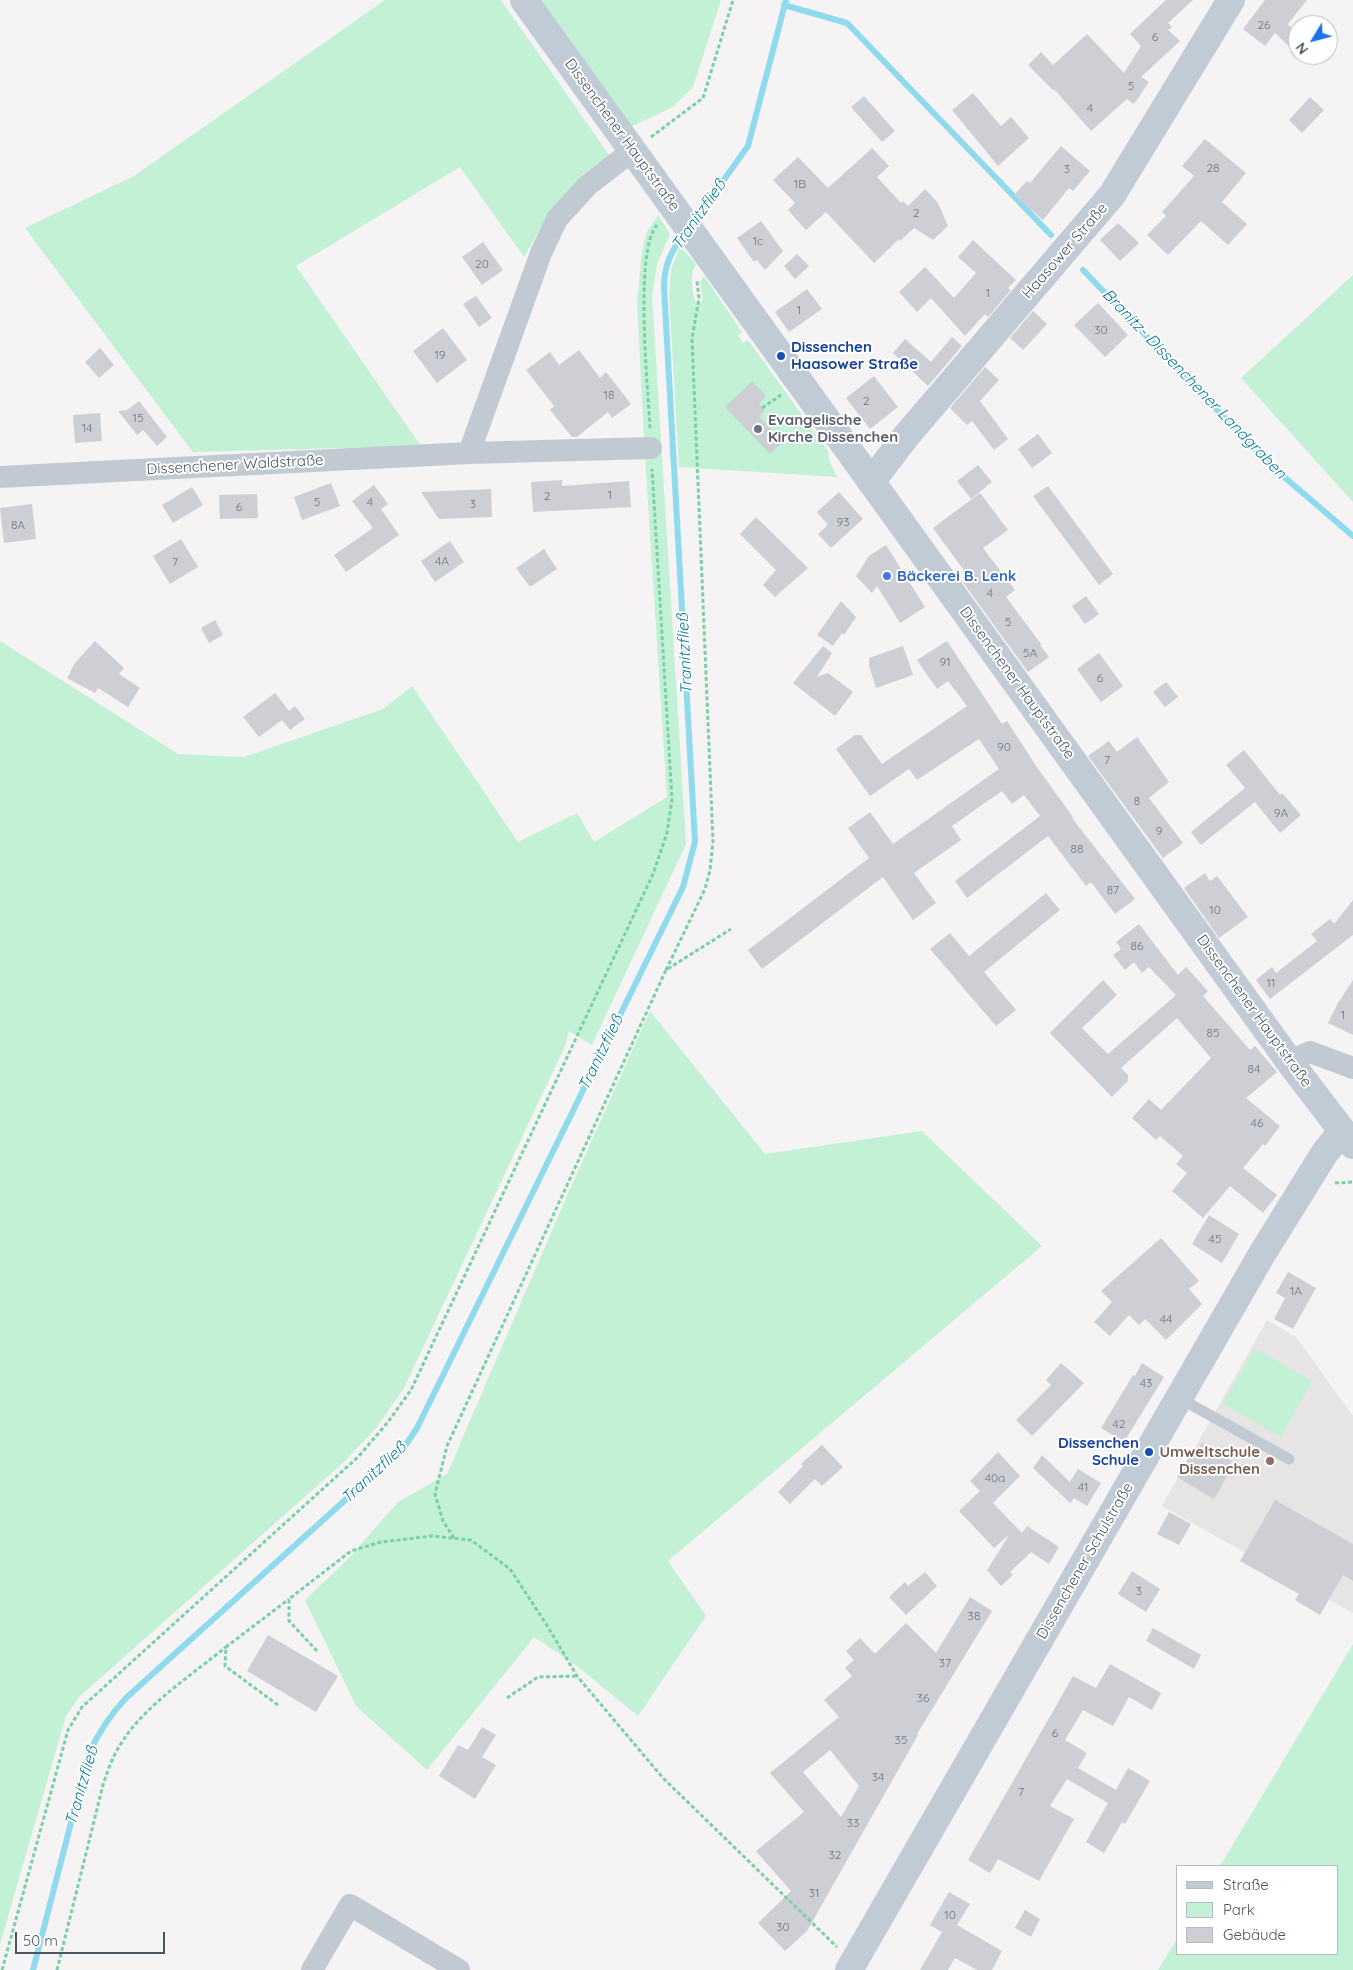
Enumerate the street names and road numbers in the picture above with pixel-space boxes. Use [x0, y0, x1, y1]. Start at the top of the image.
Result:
street label: Dissenchener Hauptstraße [561, 55, 683, 215]
street label: Haasower Straße [1019, 200, 1111, 302]
street label: Dissenchener Waldstraße [146, 451, 324, 479]
street label: Dissenchener Hauptstraße [956, 603, 1078, 763]
street label: Dissenchener Hauptstraße [1193, 931, 1315, 1091]
street label: Dissenchener Schulstraße [1033, 1479, 1137, 1643]

